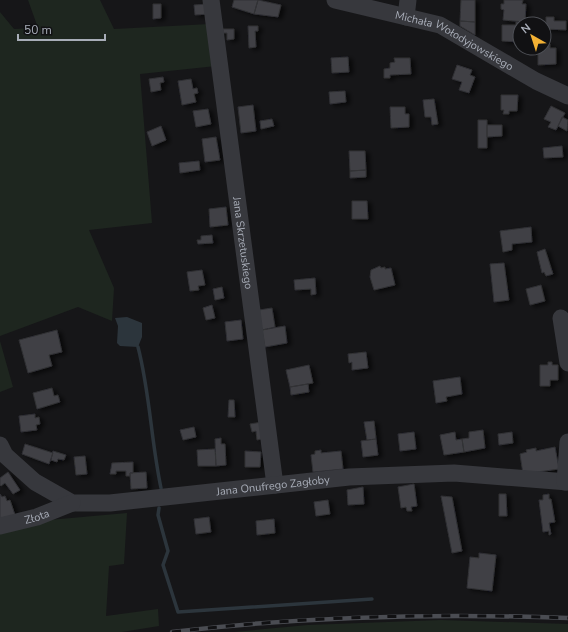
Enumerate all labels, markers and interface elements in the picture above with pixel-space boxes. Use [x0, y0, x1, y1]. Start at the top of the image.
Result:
street label: Michała Wołodyjowskiego [394, 7, 516, 74]
scale bar [18, 16, 105, 42]
north arrow [512, 16, 552, 56]
text: N [518, 20, 534, 37]
text: 50 m [24, 22, 52, 38]
street label: Jana Skrzetuskiego [229, 195, 257, 290]
street label: Jana Onufrego Zagłoby [214, 472, 331, 499]
street label: Złota [23, 505, 52, 527]

